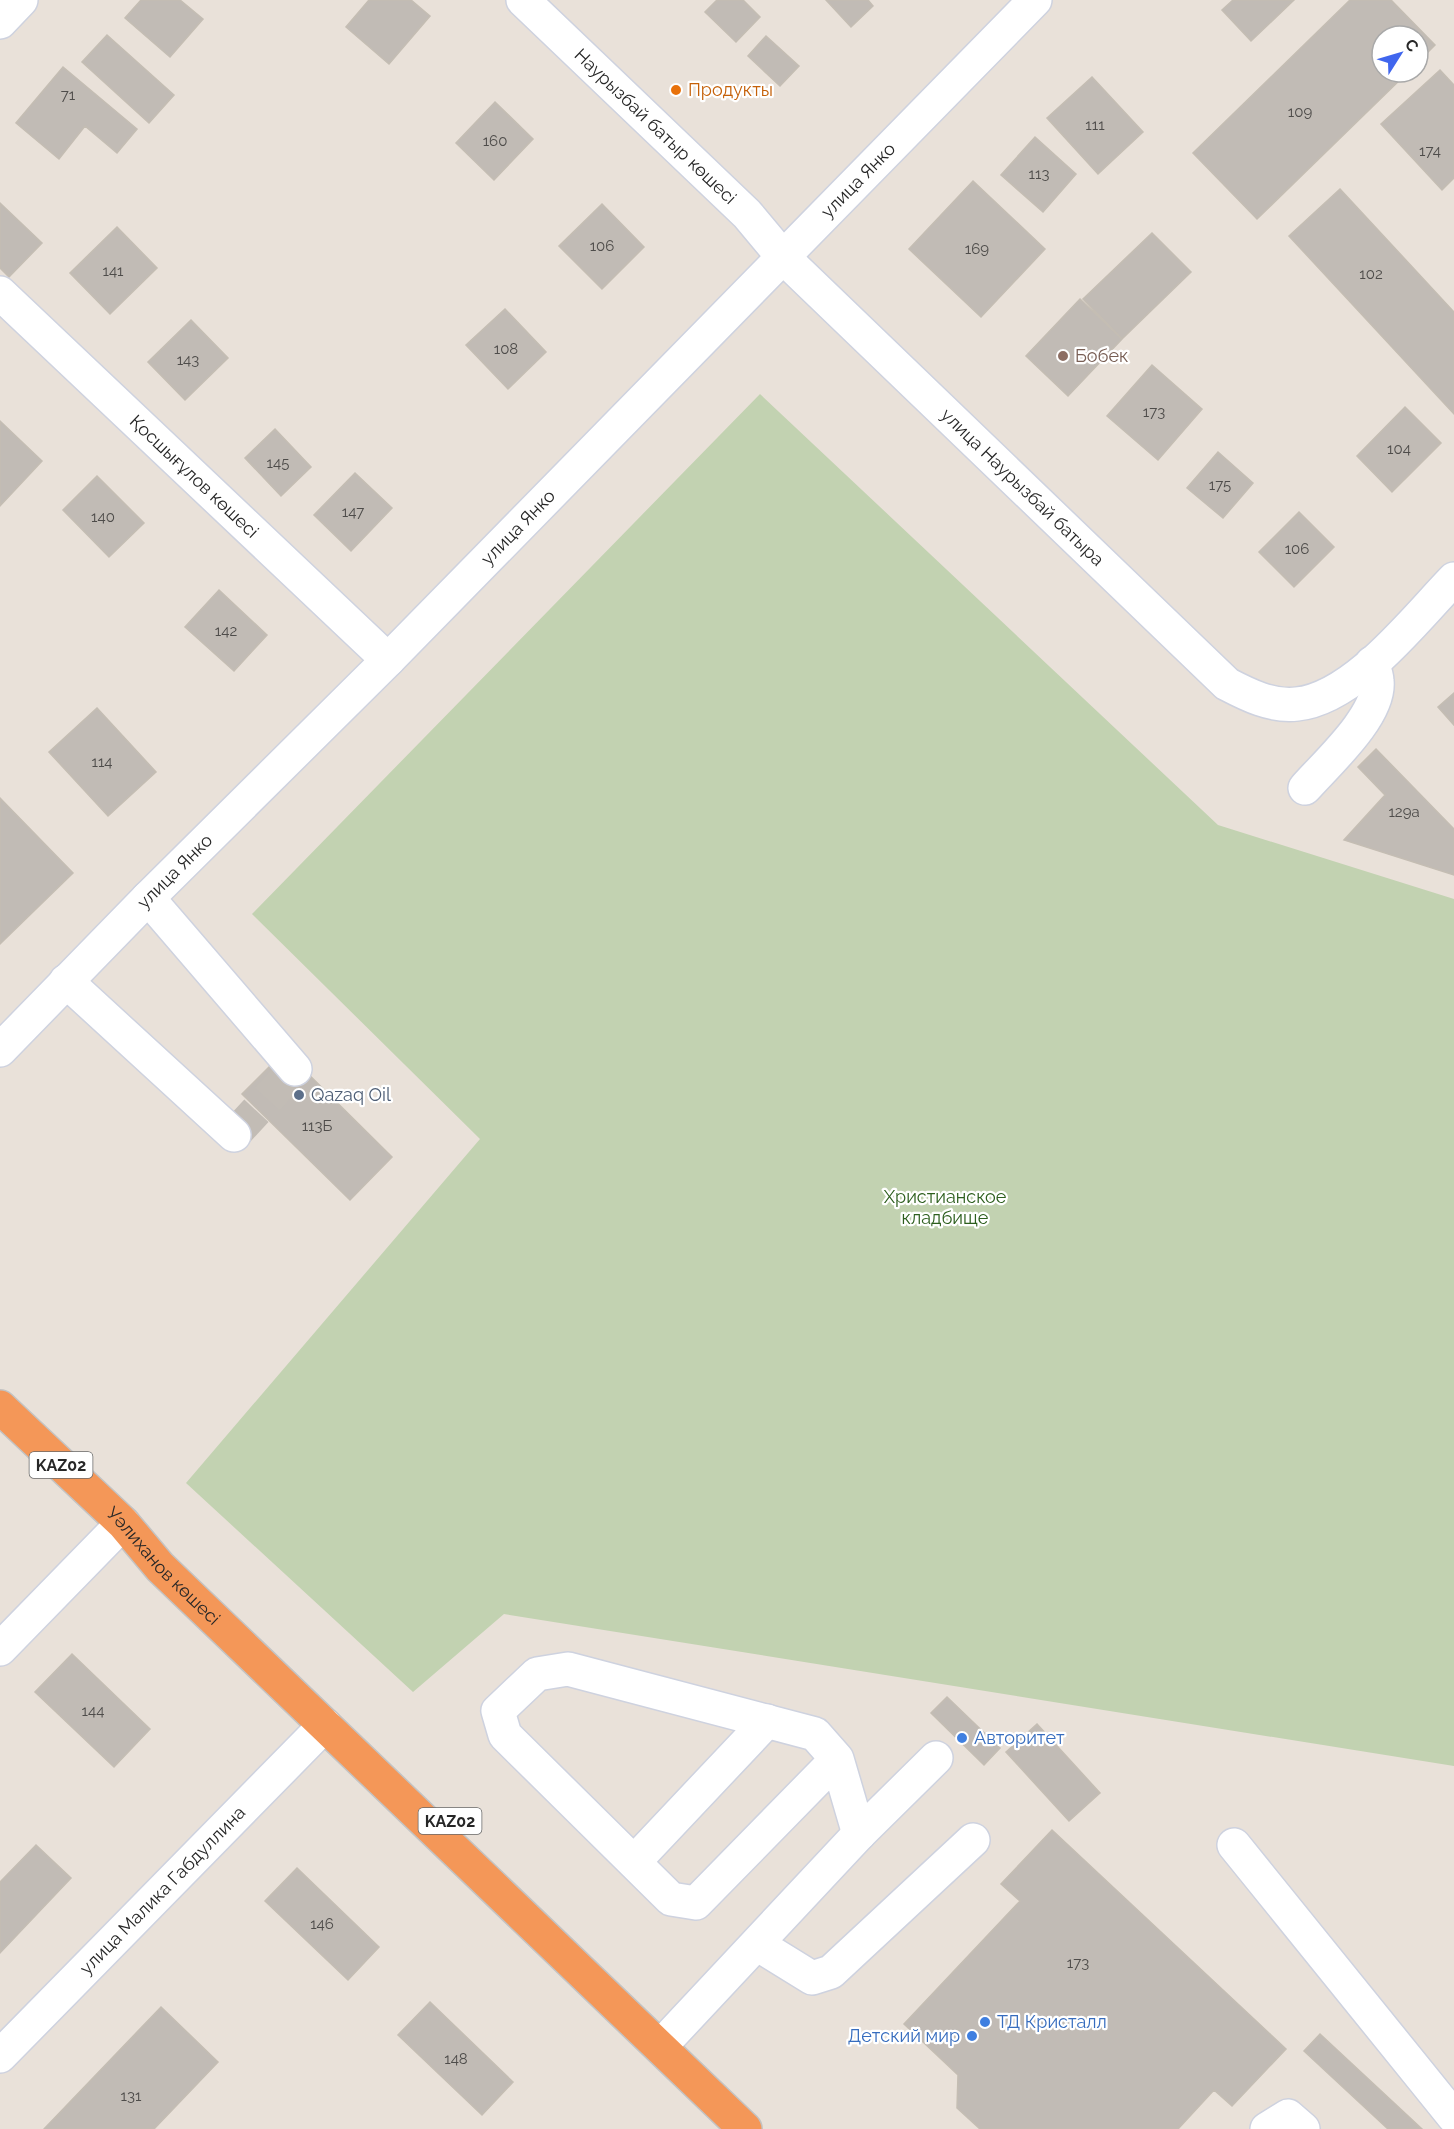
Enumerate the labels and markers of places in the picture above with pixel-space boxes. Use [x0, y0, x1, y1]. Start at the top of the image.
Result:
place label: Продукты [688, 79, 773, 100]
marker: Продукты [669, 83, 683, 97]
place label: Бобек [1075, 345, 1128, 366]
marker: Бобек [1056, 349, 1070, 363]
place label: Qazaq Oil [311, 1084, 391, 1105]
marker: Qazaq Oil [292, 1088, 306, 1102]
place label: Авторитет [974, 1727, 1065, 1748]
marker: Авторитет [955, 1731, 969, 1745]
place label: ТД Кристалл [997, 2011, 1107, 2032]
marker: ТД Кристалл [978, 2015, 992, 2029]
place label: Детский мир [848, 2025, 960, 2046]
marker: Детский мир [965, 2029, 979, 2043]

